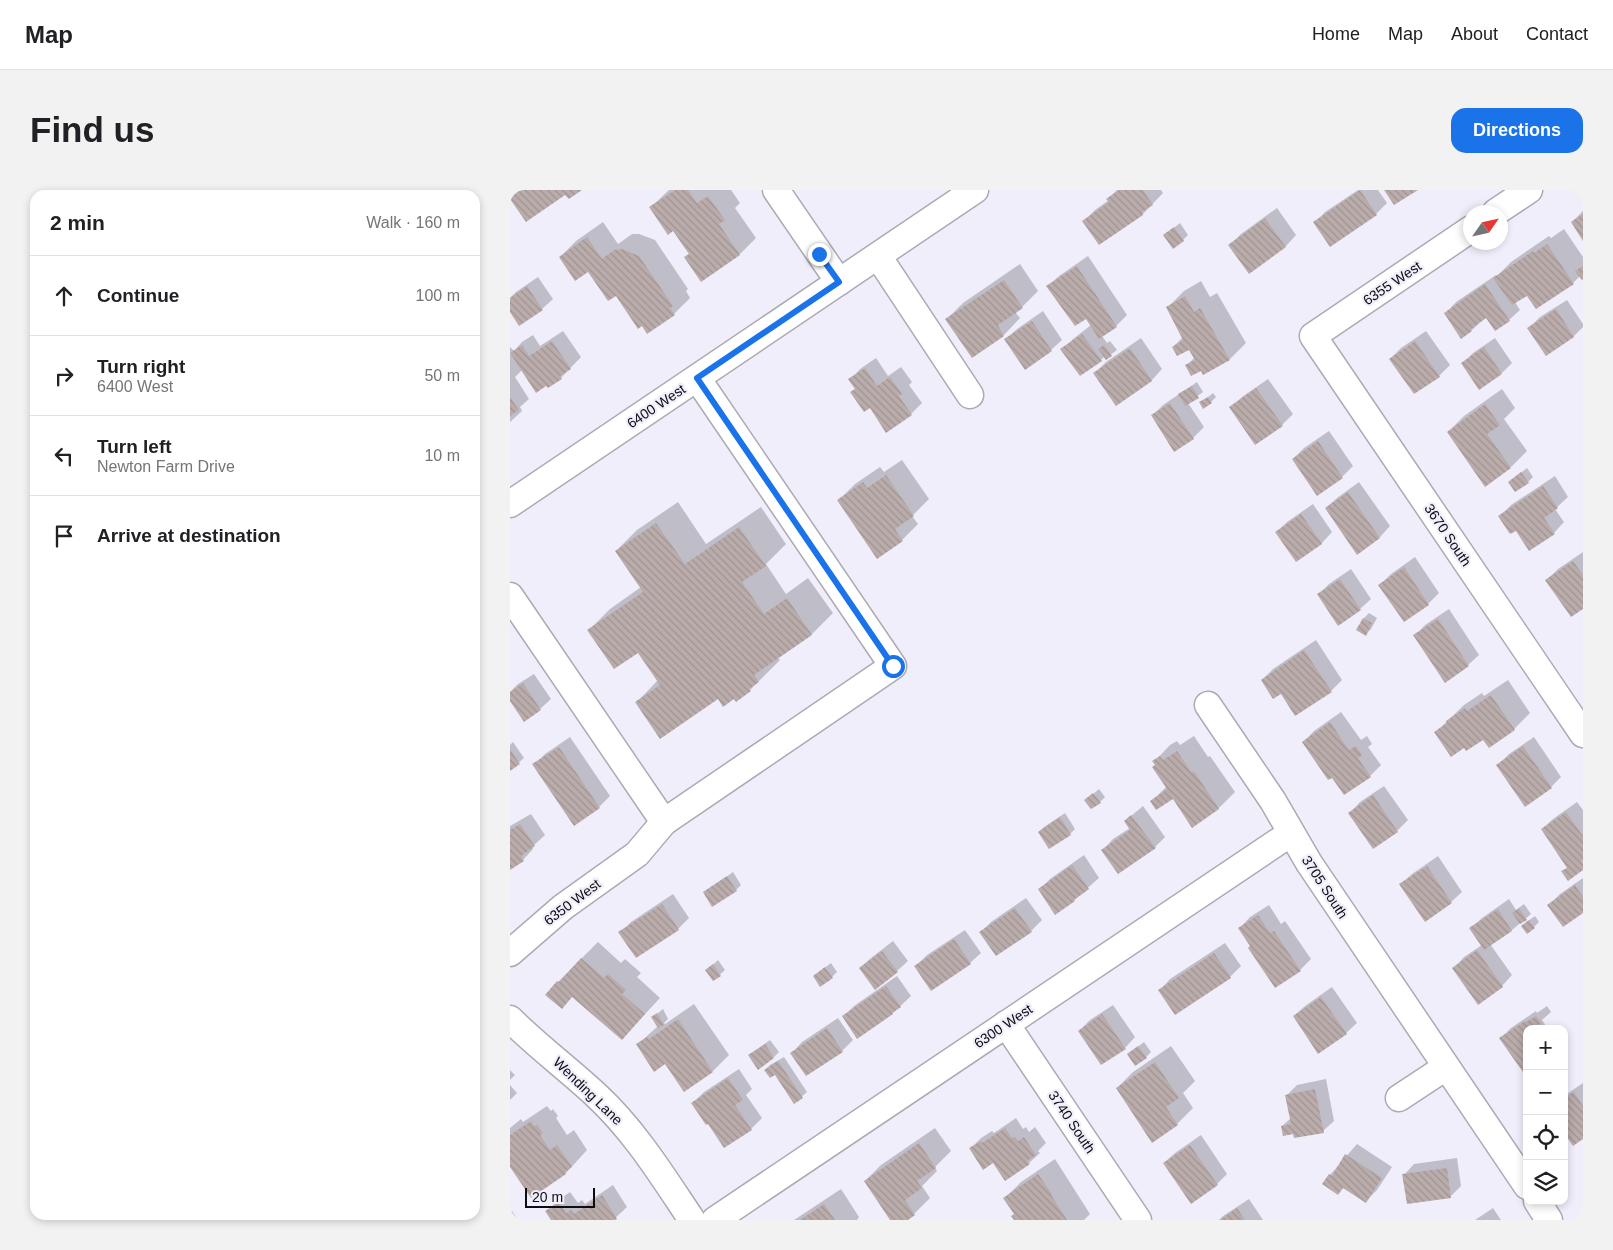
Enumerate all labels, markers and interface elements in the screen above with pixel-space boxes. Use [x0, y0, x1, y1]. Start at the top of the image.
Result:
text: Map [25, 21, 73, 48]
text: Home [1312, 24, 1360, 44]
text: Map [1388, 24, 1423, 44]
text: About [1451, 24, 1498, 44]
text: Contact [1526, 24, 1588, 44]
button: Directions [1451, 108, 1583, 153]
text: Find us [30, 110, 154, 149]
north arrow [1463, 205, 1508, 250]
text: 2 min [50, 211, 105, 234]
text: Walk · 160 m [366, 214, 460, 231]
route end [808, 243, 831, 266]
street label: 6355 West [1360, 258, 1424, 308]
icon: ahead [50, 282, 78, 310]
text: Continue [97, 285, 179, 306]
text: 100 m [416, 287, 460, 304]
text: Turn right [97, 356, 185, 377]
icon: right [50, 362, 78, 390]
text: 50 m [424, 367, 460, 384]
text: 6400 West [97, 378, 173, 395]
street label: 6400 West [624, 381, 688, 431]
text: Turn left [97, 436, 172, 457]
icon: left [50, 442, 78, 470]
text: 10 m [424, 447, 460, 464]
text: Newton Farm Drive [97, 458, 235, 475]
street label: 3670 South [1421, 501, 1475, 569]
icon: arrive [50, 522, 78, 550]
text: Arrive at destination [97, 525, 281, 546]
route start [882, 655, 905, 678]
street label: 3705 South [1299, 853, 1351, 921]
street label: 6350 West [541, 875, 604, 928]
street label: 6300 West [971, 1001, 1035, 1051]
map controls [1523, 1025, 1568, 1205]
button: + [1523, 1025, 1568, 1070]
street label: Wending Lane [550, 1054, 626, 1128]
button: − [1523, 1070, 1568, 1115]
street label: 3740 South [1045, 1088, 1099, 1156]
button: locate [1523, 1115, 1568, 1160]
button: layers [1523, 1160, 1568, 1205]
scale bar [525, 1185, 595, 1208]
text: 20 m [532, 1189, 563, 1205]

